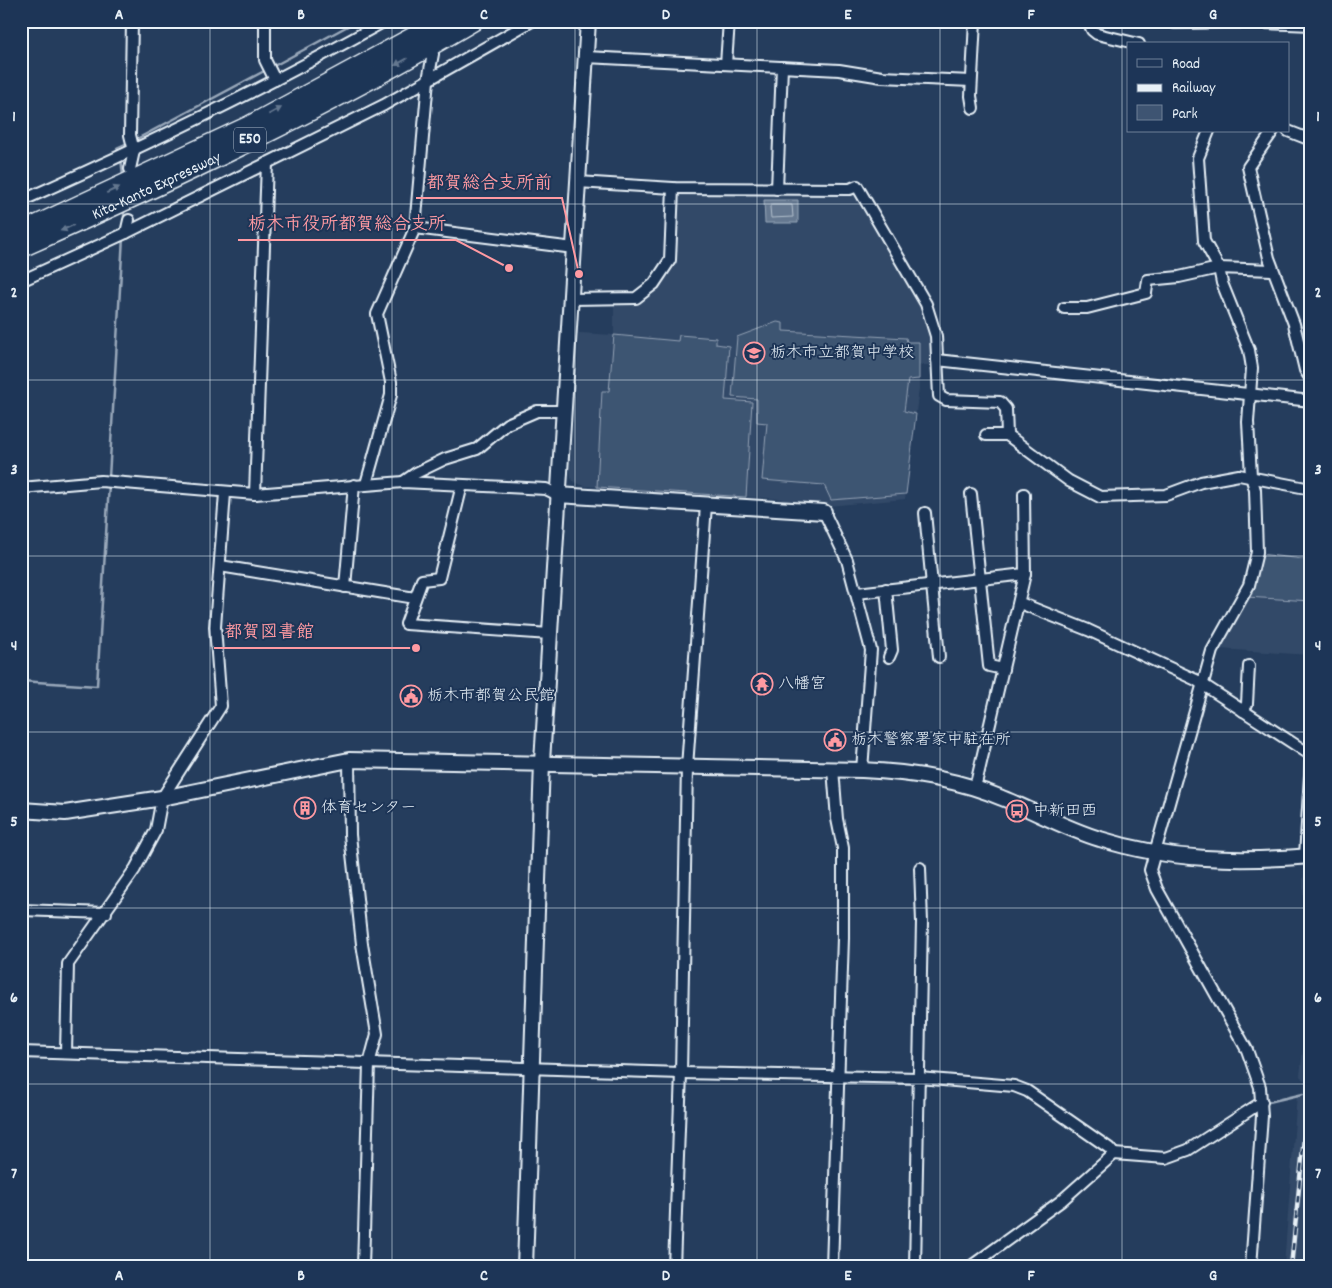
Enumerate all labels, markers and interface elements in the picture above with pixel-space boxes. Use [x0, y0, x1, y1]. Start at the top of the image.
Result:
text: A [115, 4, 124, 27]
text: B [297, 4, 305, 27]
text: C [480, 4, 488, 27]
text: D [662, 4, 671, 27]
text: E [844, 4, 852, 27]
text: F [1027, 4, 1035, 27]
text: G [1209, 4, 1217, 27]
legend [1127, 42, 1290, 132]
text: Road [1172, 54, 1200, 76]
one-way arrow [393, 58, 408, 66]
text: Railway [1172, 78, 1216, 100]
text: Park [1172, 104, 1198, 126]
text: 1 [12, 106, 16, 129]
text: 1 [1316, 106, 1320, 129]
one-way arrow [268, 107, 282, 115]
road number: E50 [234, 128, 266, 152]
street label: Kita-Kanto Expressway [88, 146, 225, 226]
callout: 都賀総合支所前 [416, 165, 562, 198]
text: 都賀総合支所前 [426, 172, 552, 197]
one-way arrow [106, 185, 120, 193]
callout: 栃木市役所都賀総合支所 [238, 207, 456, 240]
text: 栃木市役所都賀総合支所 [248, 213, 446, 238]
one-way arrow [60, 224, 74, 232]
text: 2 [11, 282, 18, 305]
text: 2 [1315, 282, 1322, 305]
school or university icon: 栃木市立都賀中学校 [742, 341, 766, 365]
place label: 栃木市立都賀中学校 [770, 342, 914, 365]
text: 3 [10, 459, 18, 482]
text: 3 [1314, 459, 1322, 482]
callout: 都賀図書館 [214, 615, 324, 648]
text: 都賀図書館 [224, 621, 314, 646]
text: 4 [11, 635, 17, 658]
text: 4 [1315, 635, 1321, 658]
temple icon: 八幡宮 [750, 672, 774, 696]
place label: 八幡宮 [778, 673, 826, 696]
public building icon: 栃木市都賀公民館 [399, 684, 423, 708]
place label: 栃木市都賀公民館 [427, 685, 555, 708]
public building icon: 栃木警察署家中駐在所 [823, 728, 847, 752]
place label: 栃木警察署家中駐在所 [851, 729, 1011, 752]
building icon: 体育センター [293, 796, 317, 820]
place label: 体育センター [321, 797, 416, 820]
bus stop icon: 中新田西 [1005, 799, 1029, 823]
place label: 中新田西 [1033, 800, 1097, 823]
text: 5 [10, 811, 18, 834]
text: 5 [1314, 811, 1322, 834]
text: 6 [10, 987, 18, 1010]
text: 6 [1314, 987, 1322, 1010]
text: 7 [11, 1163, 17, 1186]
text: 7 [1315, 1163, 1321, 1186]
text: A [115, 1265, 124, 1288]
text: B [297, 1265, 305, 1288]
text: C [480, 1265, 488, 1288]
text: D [662, 1265, 671, 1288]
text: E [844, 1265, 852, 1288]
text: F [1027, 1265, 1035, 1288]
text: G [1209, 1265, 1217, 1288]

